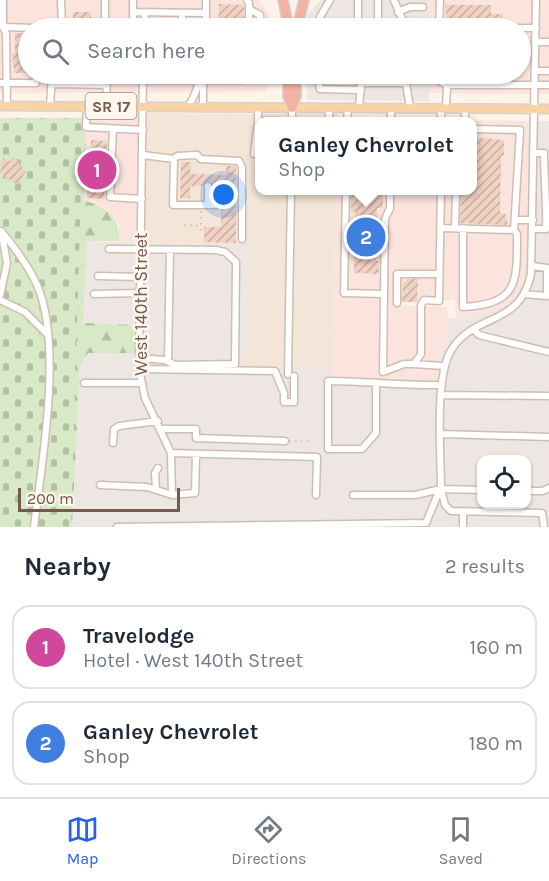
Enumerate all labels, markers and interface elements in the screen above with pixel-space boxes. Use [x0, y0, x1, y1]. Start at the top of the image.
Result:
search box [18, 18, 531, 84]
icon: search [39, 35, 72, 68]
text: Search here [87, 38, 205, 64]
road number: SR 17 [86, 93, 136, 119]
popup [255, 117, 477, 195]
text: Ganley Chevrolet [278, 132, 454, 158]
pin: 1 [78, 148, 116, 192]
text: Shop [278, 158, 325, 181]
your location [209, 180, 238, 209]
pin: 2 [346, 214, 386, 260]
street label: West 140th Street [130, 232, 152, 376]
map controls [477, 455, 531, 509]
button: locate [477, 455, 531, 509]
scale bar [18, 485, 180, 513]
text: 200 m [27, 489, 74, 508]
text: Nearby [24, 551, 111, 582]
text: 2 results [445, 555, 525, 578]
text: Travelodge [83, 623, 195, 649]
text: 1 [42, 636, 49, 659]
text: 160 m [470, 636, 523, 659]
text: Hotel · West 140th Street [83, 649, 303, 672]
text: Ganley Chevrolet [83, 719, 258, 745]
text: 2 [39, 732, 52, 755]
text: 180 m [469, 732, 523, 755]
text: Shop [83, 745, 130, 768]
tab: Map [66, 813, 99, 868]
tab: Directions [231, 813, 306, 868]
tab: Saved [439, 813, 483, 868]

